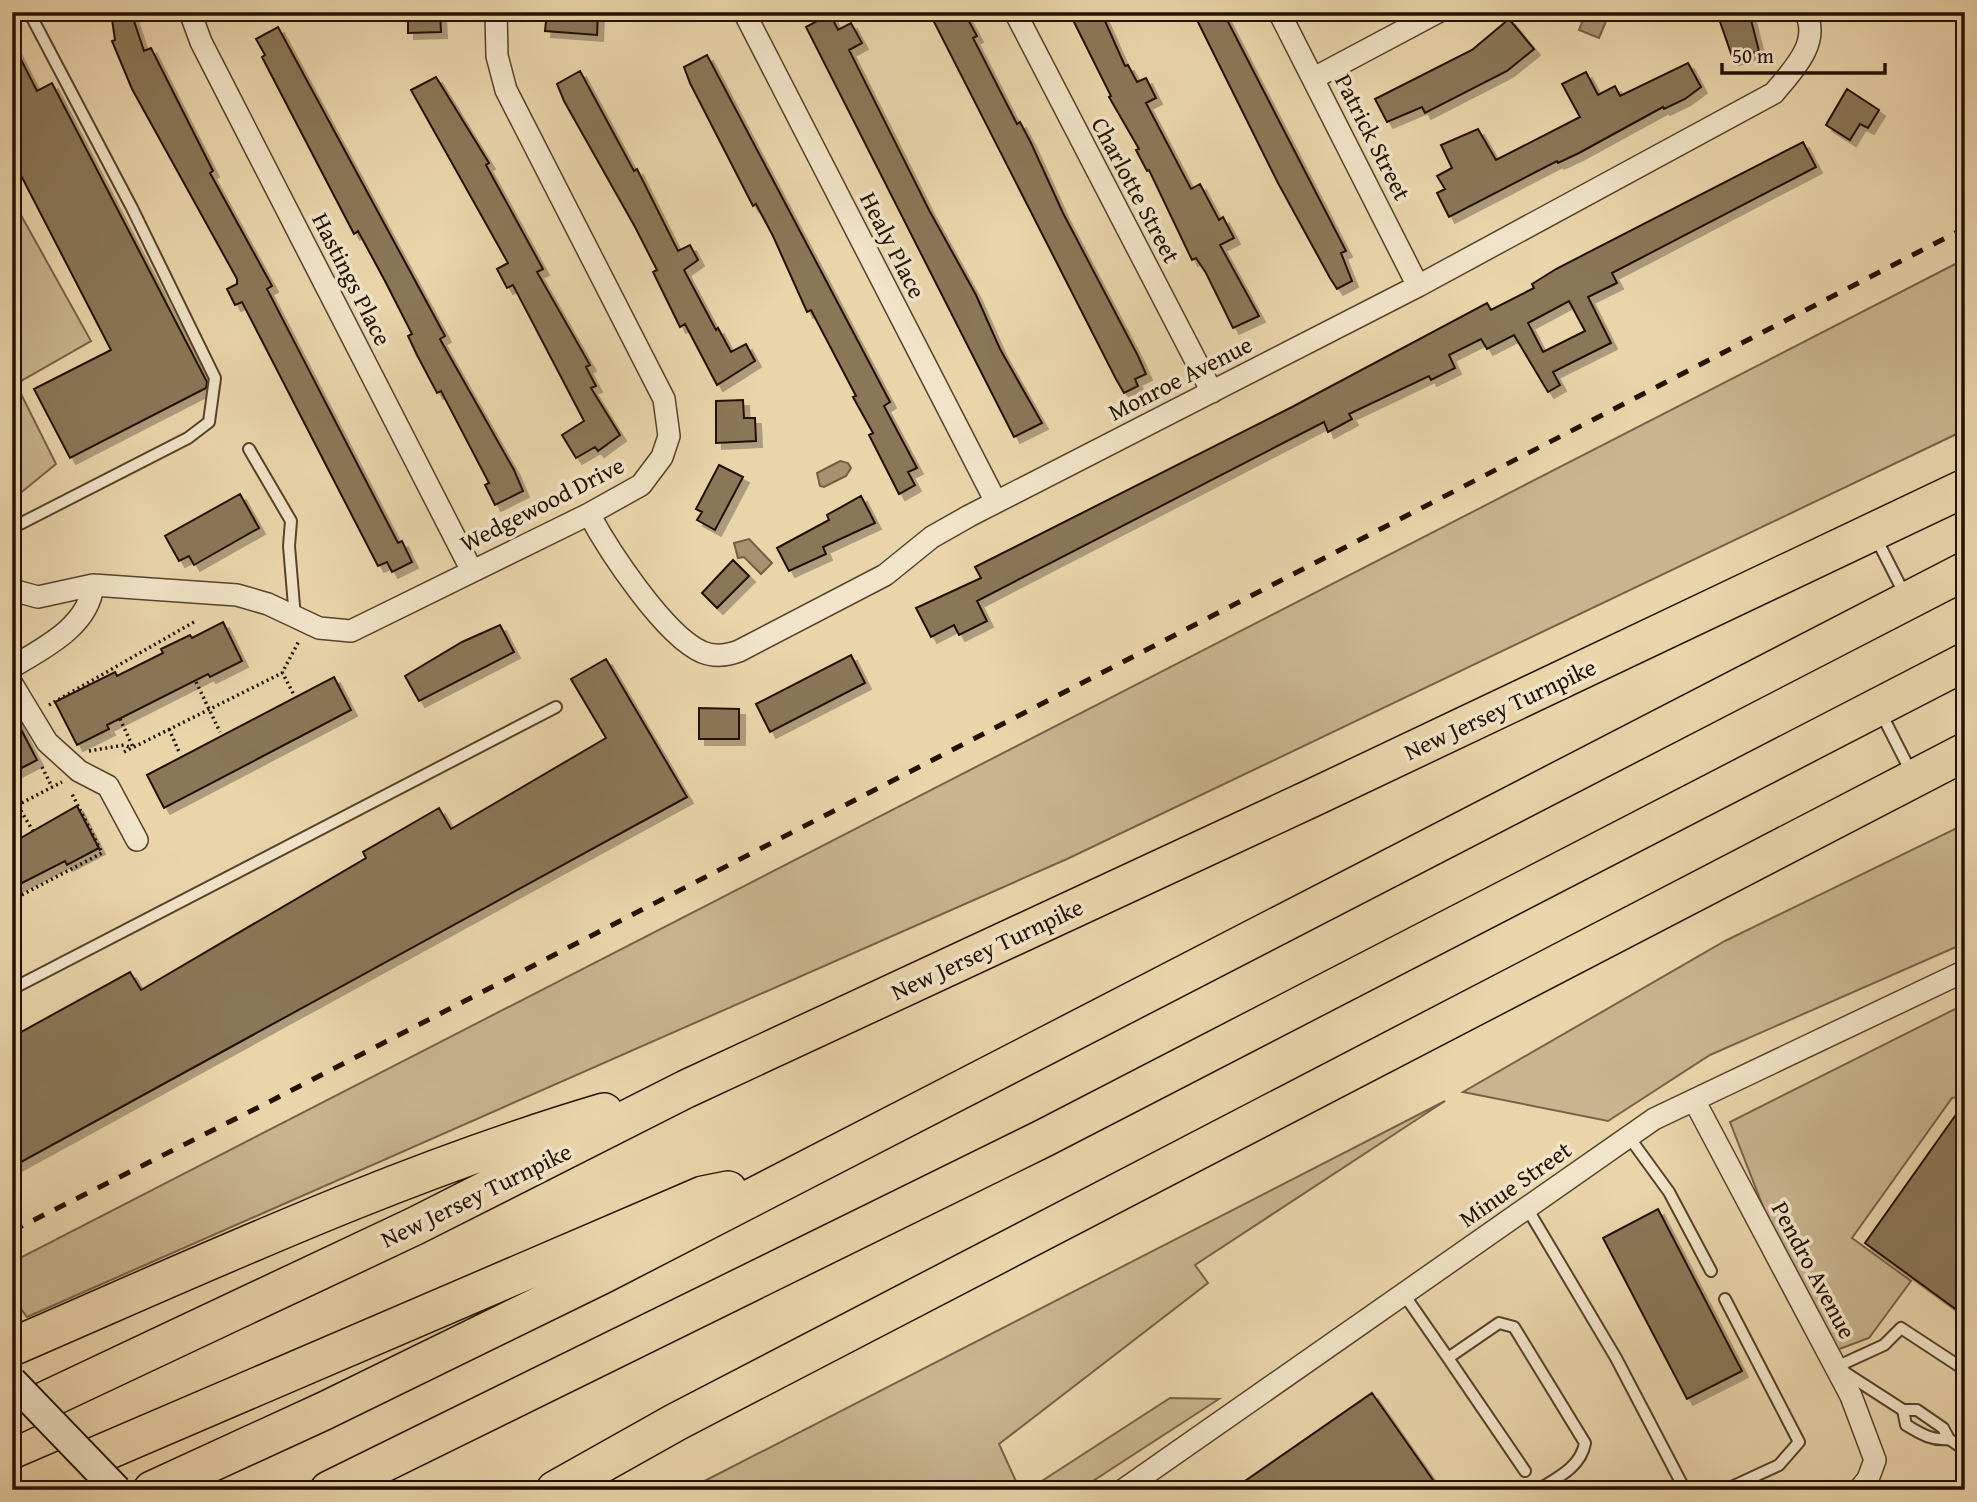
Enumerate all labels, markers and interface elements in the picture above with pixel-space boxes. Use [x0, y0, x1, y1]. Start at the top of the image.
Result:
scale bar [1722, 32, 1884, 76]
text: 50 m [1732, 40, 1774, 71]
street label: Patrick Street [1326, 68, 1420, 207]
street label: Charlotte Street [1083, 111, 1189, 270]
street label: Healy Place [851, 186, 935, 304]
street label: Hastings Place [303, 206, 401, 352]
street label: Monroe Avenue [1102, 327, 1258, 429]
street label: Wedgewood Drive [454, 448, 630, 560]
street label: New Jersey Turnpike [1398, 649, 1602, 769]
street label: New Jersey Turnpike [885, 889, 1089, 1009]
street label: Minue Street [1452, 1132, 1579, 1236]
street label: New Jersey Turnpike [375, 1134, 577, 1256]
street label: Pendro Avenue [1763, 1195, 1865, 1345]

